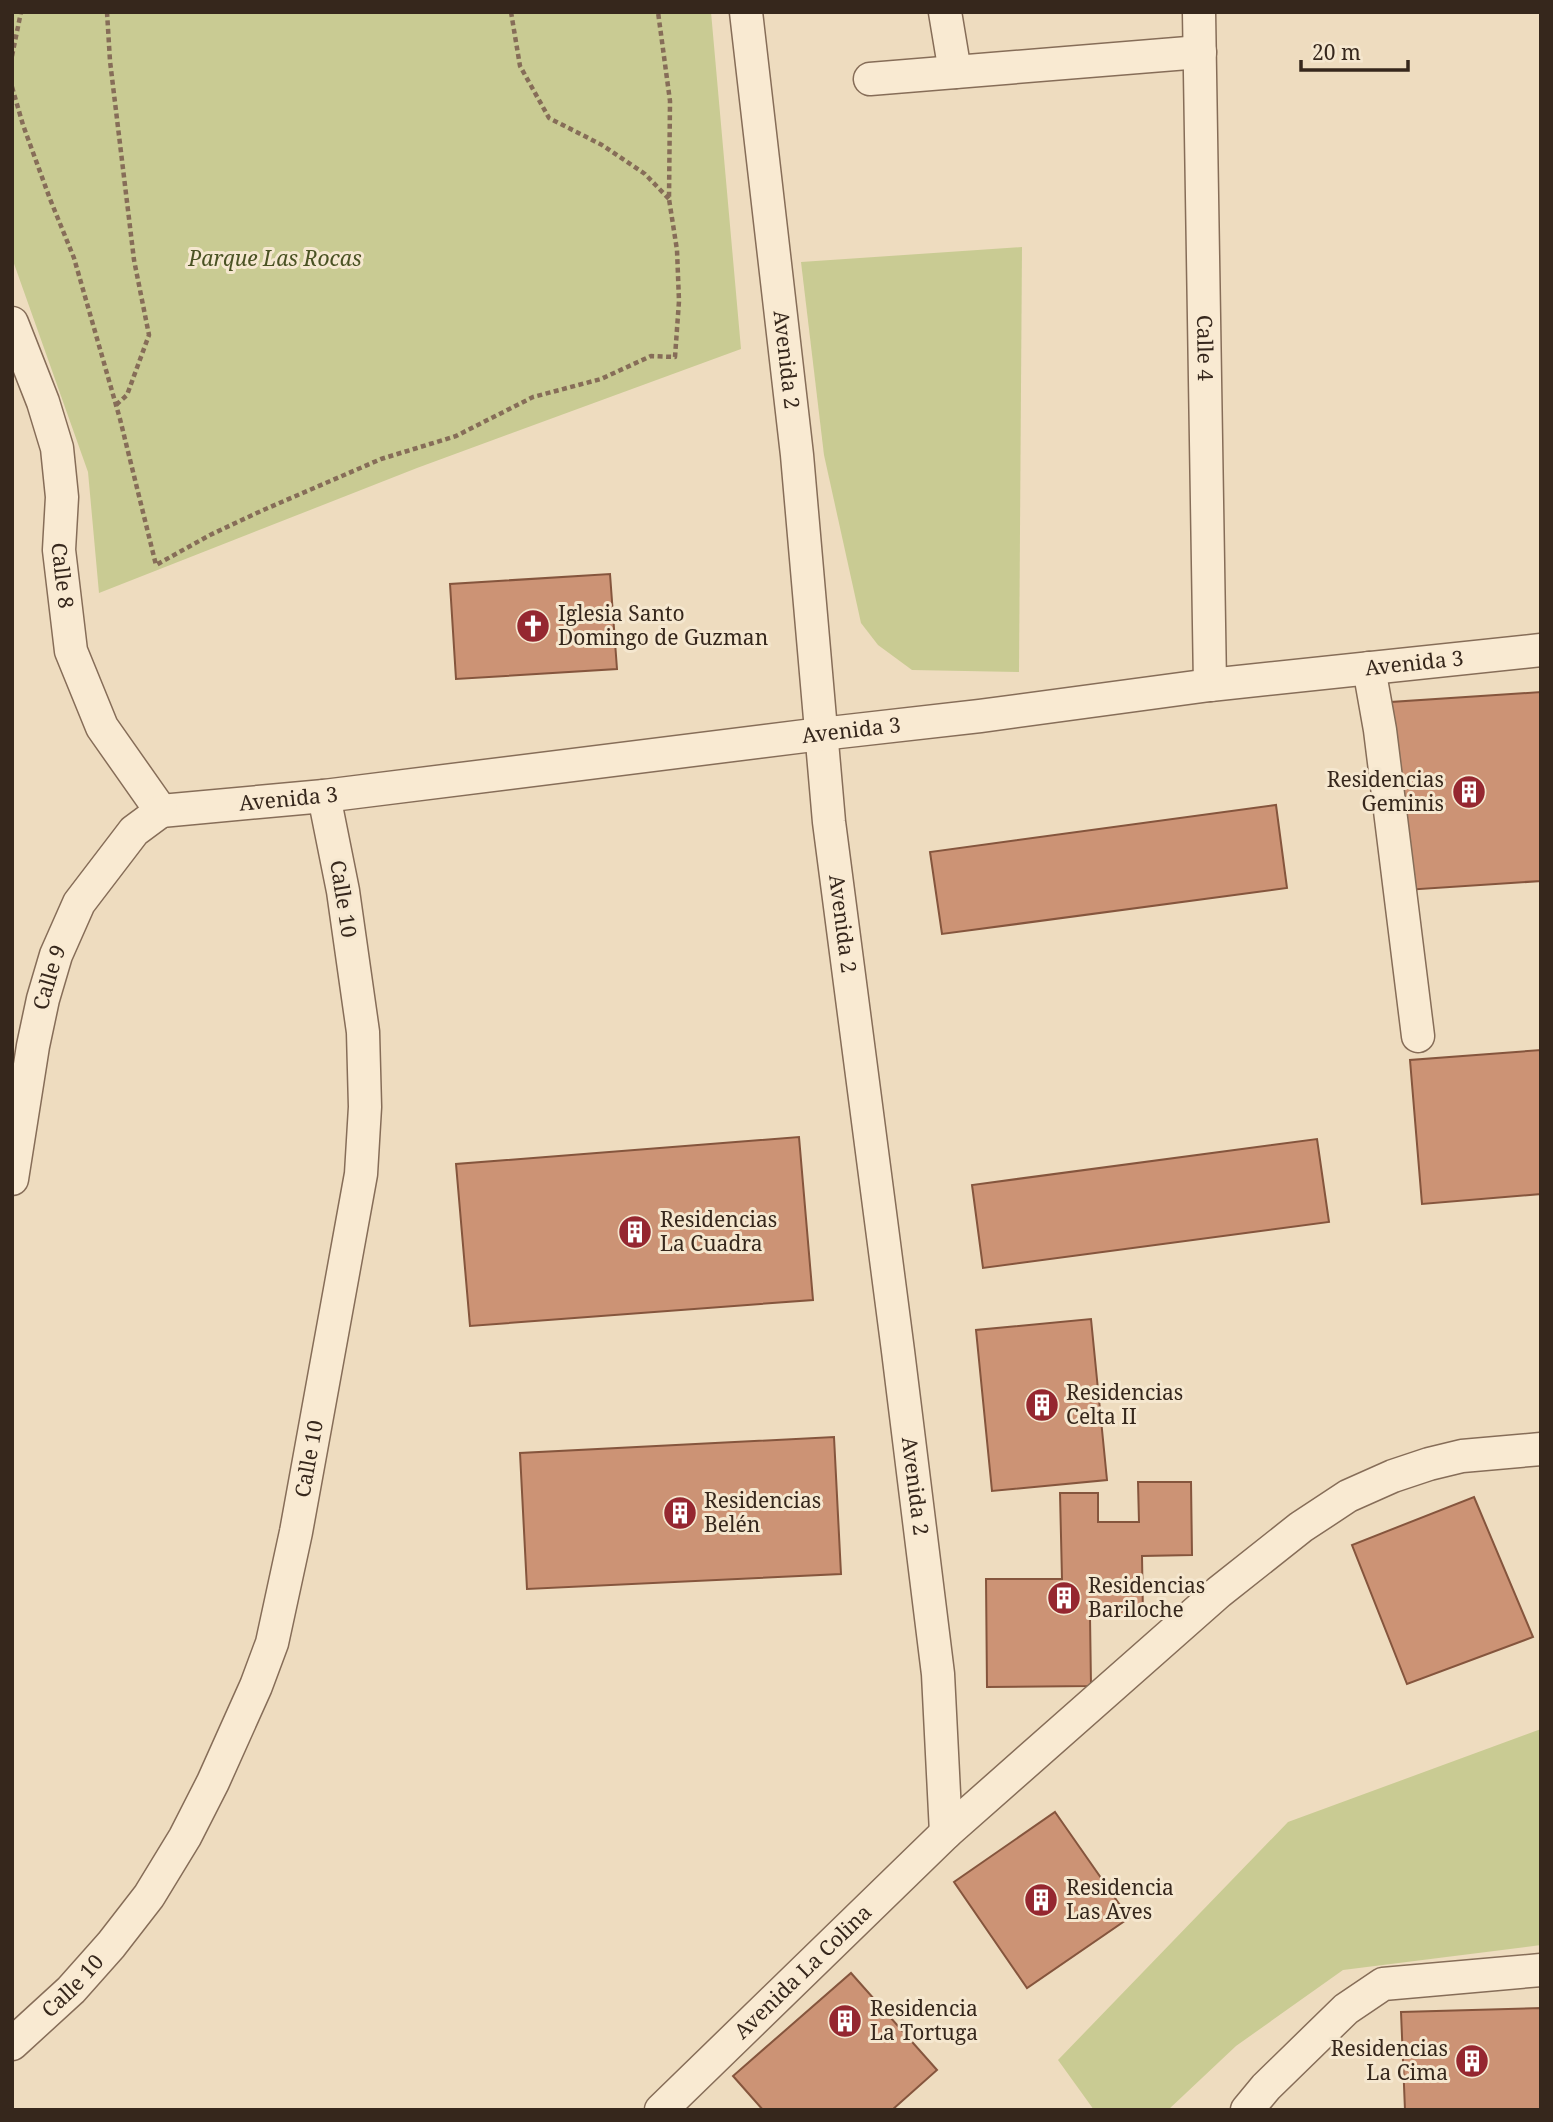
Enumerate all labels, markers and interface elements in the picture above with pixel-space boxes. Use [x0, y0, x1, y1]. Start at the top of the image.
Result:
scale bar [1301, 28, 1408, 72]
text: 20 m [1312, 38, 1361, 66]
park label: Parque Las Rocas [187, 244, 362, 272]
street label: Avenida 2 [767, 309, 807, 410]
street label: Calle 4 [1191, 315, 1220, 382]
street label: Calle 8 [46, 542, 81, 610]
place label: Iglesia Santo Domingo de Guzman [558, 599, 768, 651]
church icon: Iglesia Santo Domingo de Guzman [514, 607, 552, 645]
street label: Avenida 3 [1363, 643, 1465, 682]
street label: Avenida 3 [800, 710, 902, 749]
place label: Residencias Geminis [1327, 765, 1444, 817]
building icon: Residencias Geminis [1450, 773, 1488, 811]
street label: Avenida 3 [238, 779, 339, 817]
street label: Calle 10 [324, 858, 364, 940]
street label: Avenida 2 [823, 873, 864, 975]
street label: Calle 9 [26, 940, 72, 1012]
place label: Residencias La Cuadra [660, 1205, 777, 1257]
building icon: Residencias La Cuadra [616, 1213, 654, 1251]
place label: Residencias Celta II [1066, 1378, 1183, 1430]
building icon: Residencias Celta II [1023, 1386, 1061, 1424]
street label: Calle 10 [288, 1418, 329, 1500]
street label: Avenida 2 [896, 1435, 936, 1537]
place label: Residencias Belén [704, 1486, 821, 1538]
building icon: Residencias Belén [661, 1494, 699, 1532]
place label: Residencias Bariloche [1088, 1571, 1205, 1623]
building icon: Residencias Bariloche [1045, 1579, 1083, 1617]
place label: Residencia Las Aves [1066, 1873, 1174, 1925]
building icon: Residencia Las Aves [1022, 1881, 1060, 1919]
street label: Avenida La Colina [727, 1898, 877, 2045]
street label: Calle 10 [35, 1948, 109, 2023]
place label: Residencia La Tortuga [870, 1994, 978, 2046]
building icon: Residencia La Tortuga [826, 2002, 864, 2040]
place label: Residencias La Cima [1331, 2034, 1448, 2086]
building icon: Residencias La Cima [1453, 2042, 1491, 2080]

